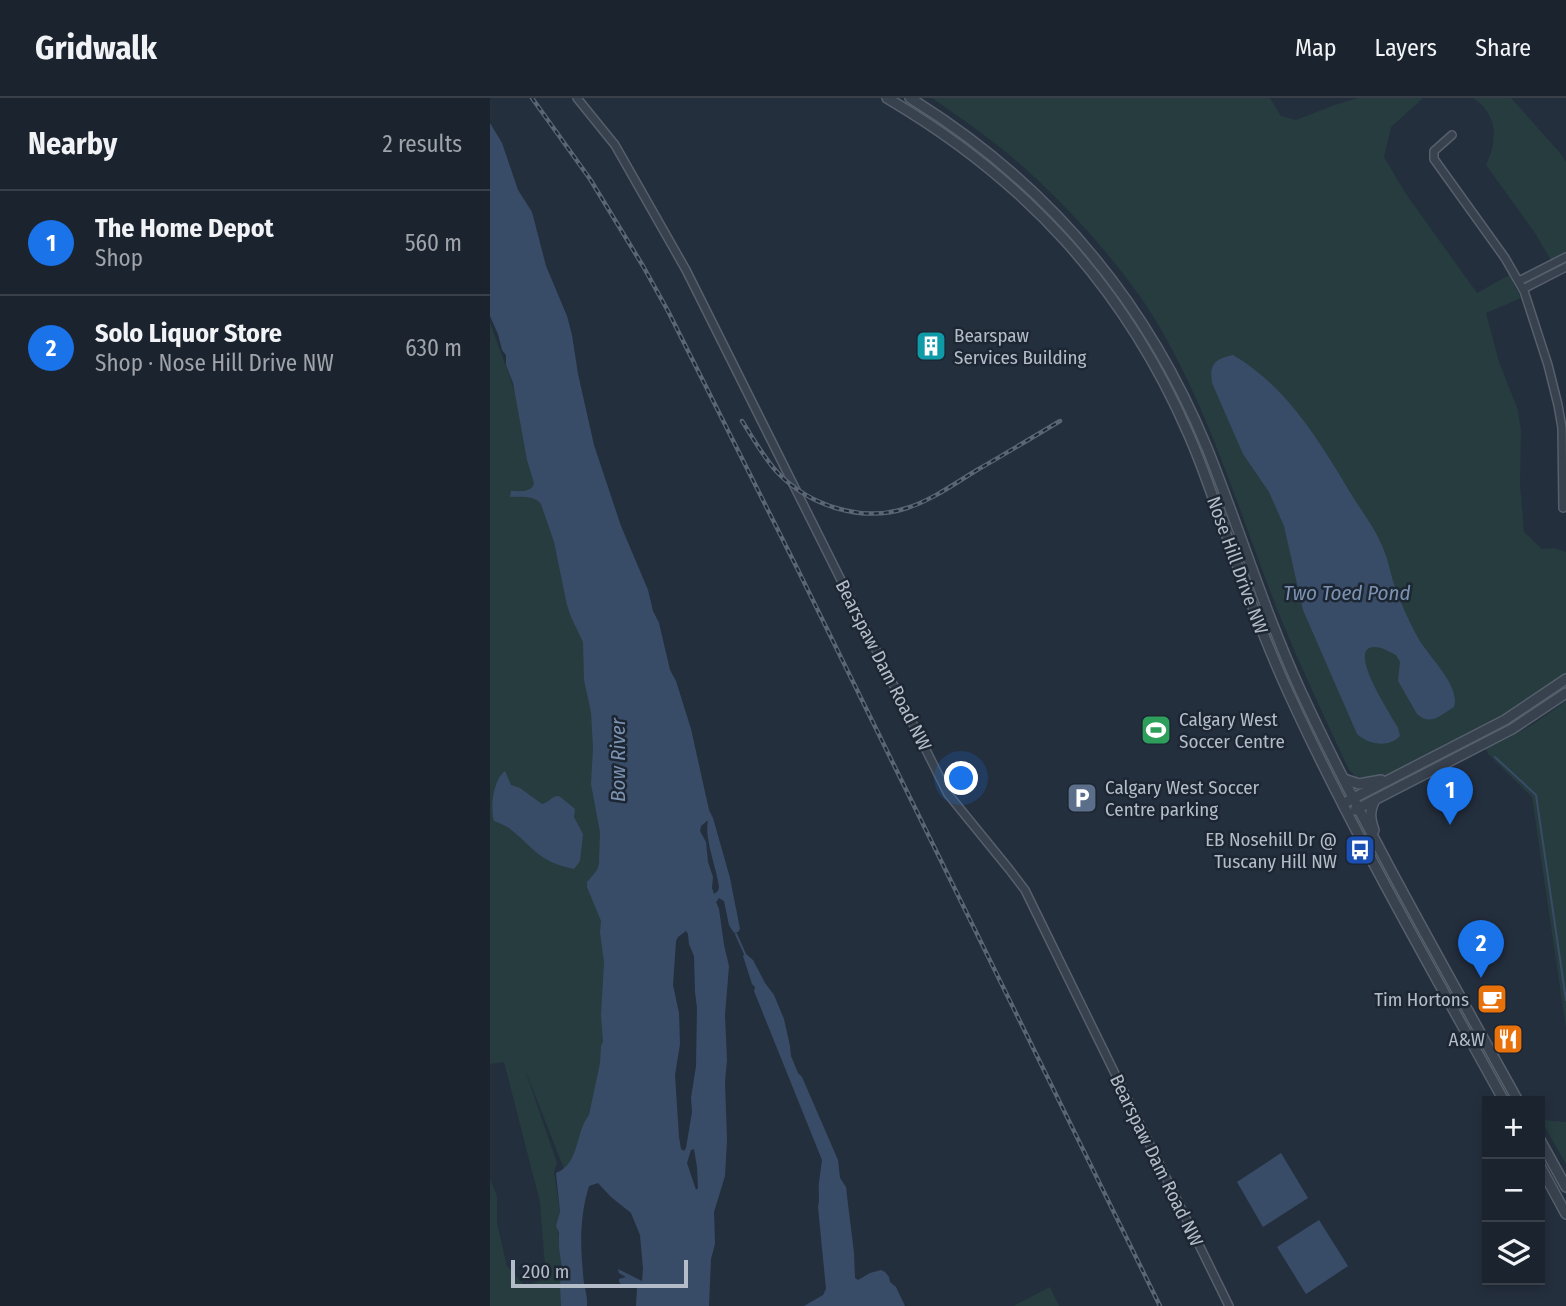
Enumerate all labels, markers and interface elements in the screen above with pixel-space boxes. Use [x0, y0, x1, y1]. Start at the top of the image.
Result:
text: Gridwalk [35, 28, 157, 68]
text: Map [1295, 34, 1337, 62]
text: Layers [1375, 34, 1437, 62]
text: Share [1475, 34, 1531, 62]
text: Nearby [28, 126, 117, 162]
text: 2 results [382, 130, 462, 158]
text: The Home Depot [95, 213, 274, 244]
text: 1 [46, 229, 56, 257]
text: 560 m [405, 229, 462, 257]
text: Shop [95, 244, 143, 272]
text: Solo Liquor Store [95, 318, 282, 349]
place label: Bearspaw Services Building [954, 324, 1086, 369]
building icon: Bearspaw Services Building [914, 329, 948, 363]
text: 2 [46, 334, 56, 362]
text: 630 m [405, 334, 462, 362]
text: Shop · Nose Hill Drive NW [95, 349, 334, 377]
street label: Nose Hill Drive NW [1202, 493, 1273, 637]
street label: Bearspaw Dam Road NW [831, 576, 937, 754]
water label: Two Toed Pond [1283, 580, 1411, 606]
place label: Calgary West Soccer Centre [1179, 708, 1285, 753]
sports icon: Calgary West Soccer Centre [1139, 713, 1173, 747]
water label: Bow River [605, 717, 631, 802]
your location [944, 761, 978, 795]
pin: 1 [1427, 767, 1473, 825]
place label: Calgary West Soccer Centre parking [1105, 776, 1260, 821]
parking icon: Calgary West Soccer Centre parking [1065, 781, 1099, 815]
place label: EB Nosehill Dr @ Tuscany Hill NW [1205, 828, 1337, 873]
bus stop icon: EB Nosehill Dr @ Tuscany Hill NW [1343, 833, 1377, 867]
pin: 2 [1458, 920, 1504, 978]
cafe icon: Tim Hortons [1475, 982, 1509, 1016]
place label: Tim Hortons [1374, 988, 1469, 1011]
restaurant icon: A&W [1491, 1022, 1525, 1056]
place label: A&W [1448, 1028, 1485, 1051]
street label: Bearspaw Dam Road NW [1105, 1071, 1208, 1250]
map controls [1482, 1096, 1545, 1285]
button: + [1482, 1096, 1545, 1159]
button: − [1482, 1159, 1545, 1222]
button: layers [1482, 1222, 1545, 1285]
scale bar [511, 1257, 688, 1289]
text: 200 m [522, 1260, 569, 1283]

